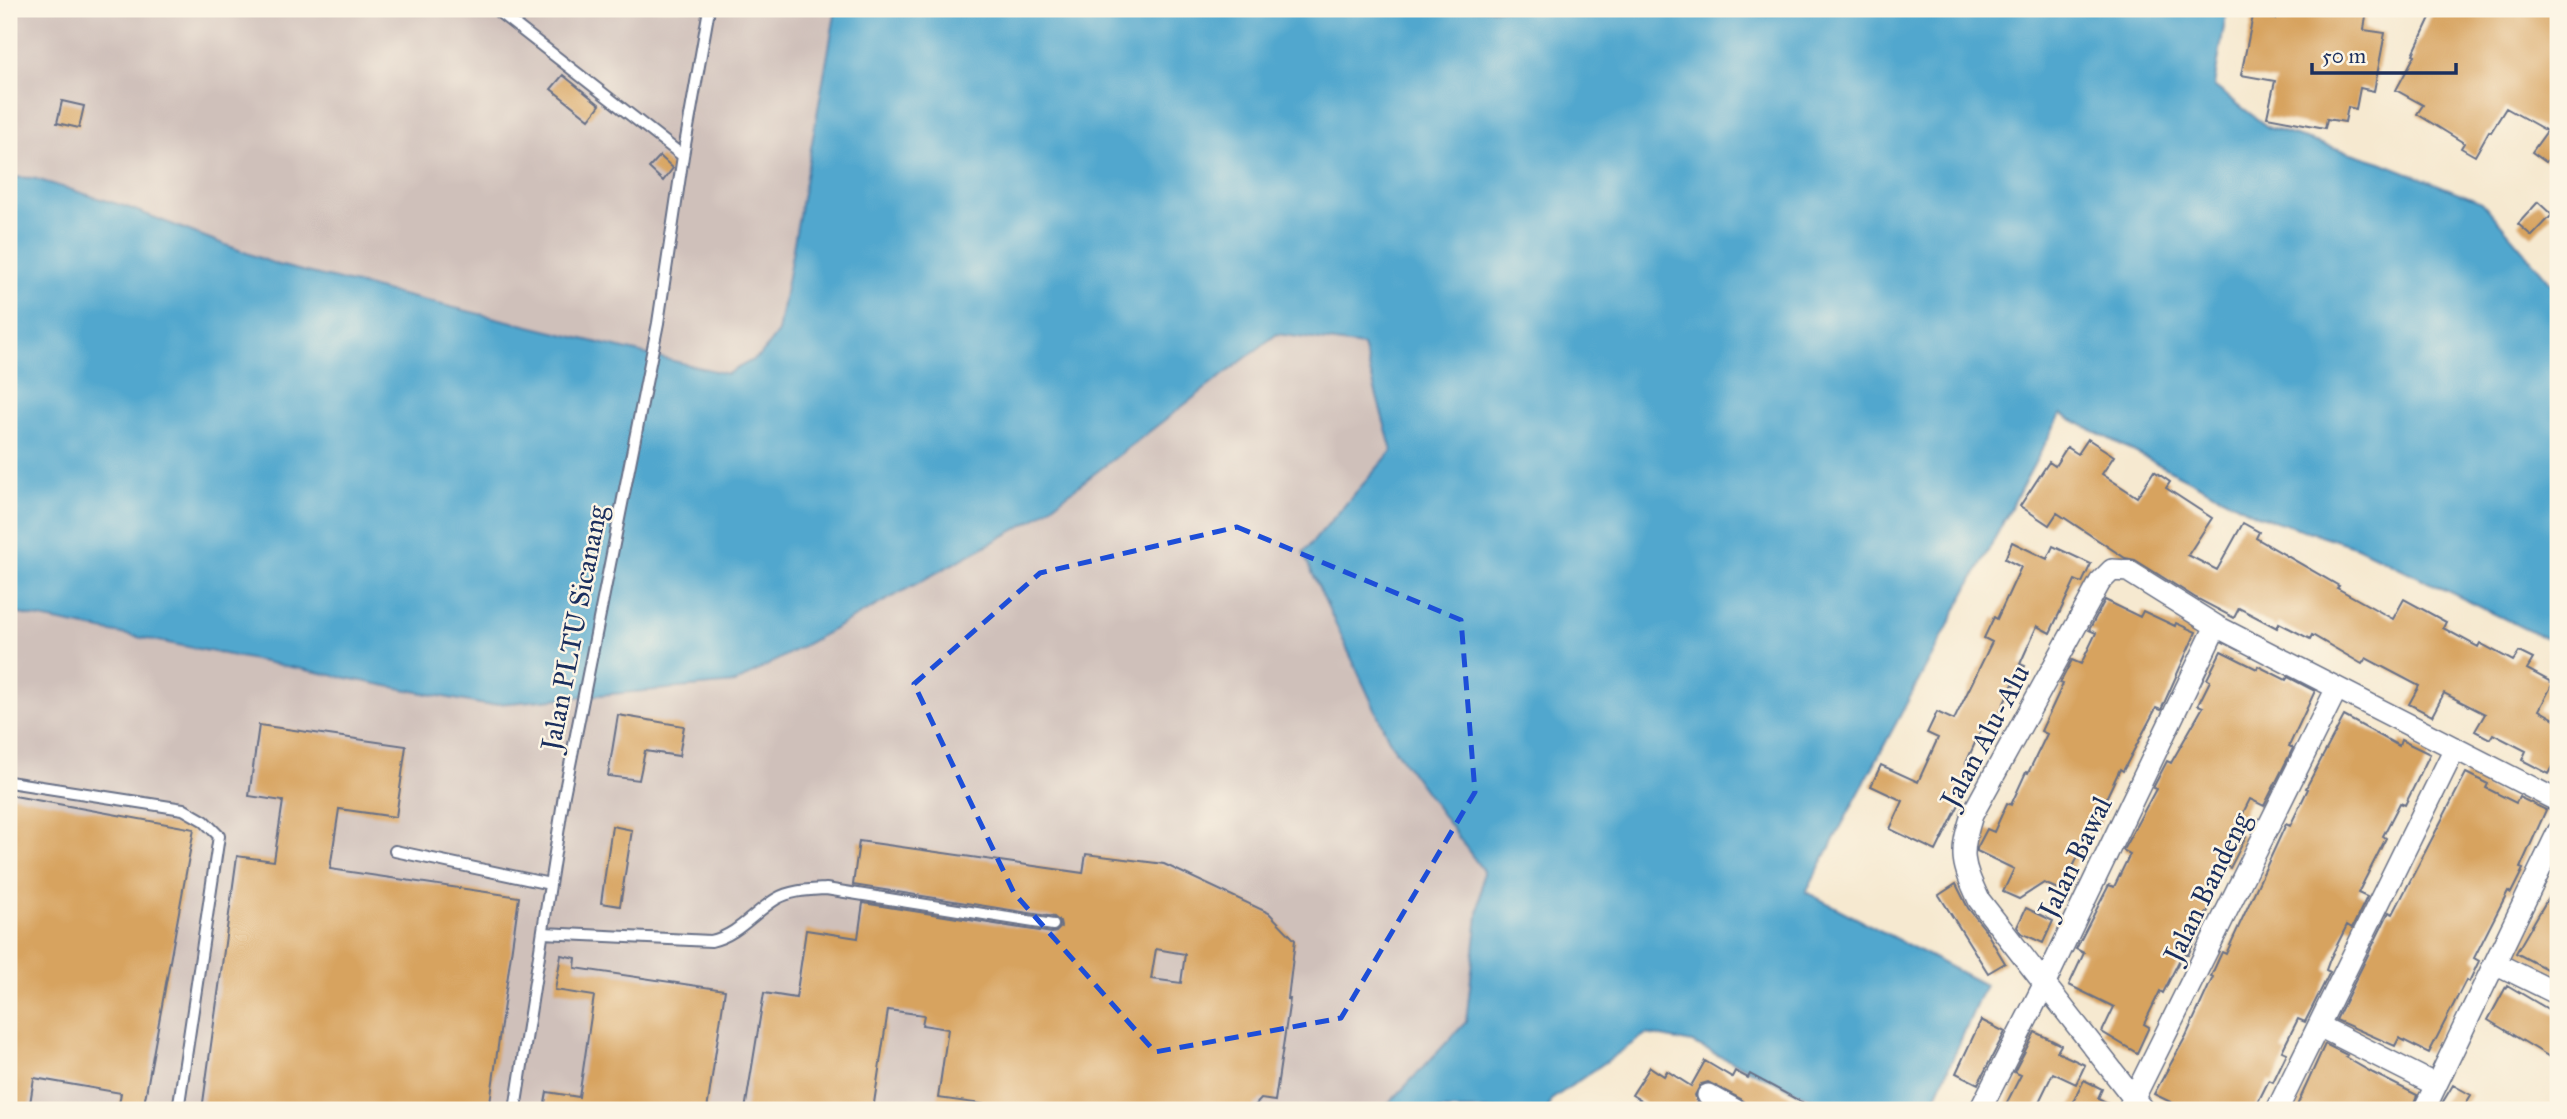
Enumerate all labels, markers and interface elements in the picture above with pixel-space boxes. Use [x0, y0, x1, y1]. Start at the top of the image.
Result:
scale bar [2312, 32, 2455, 76]
text: 50 m [2322, 43, 2367, 69]
street label: Jalan PLTU Sicanang [533, 502, 615, 756]
street label: Jalan Alu-Alu [1931, 658, 2037, 816]
street label: Jalan Bawal [2029, 790, 2120, 926]
street label: Jalan Bandeng [2154, 805, 2259, 970]

